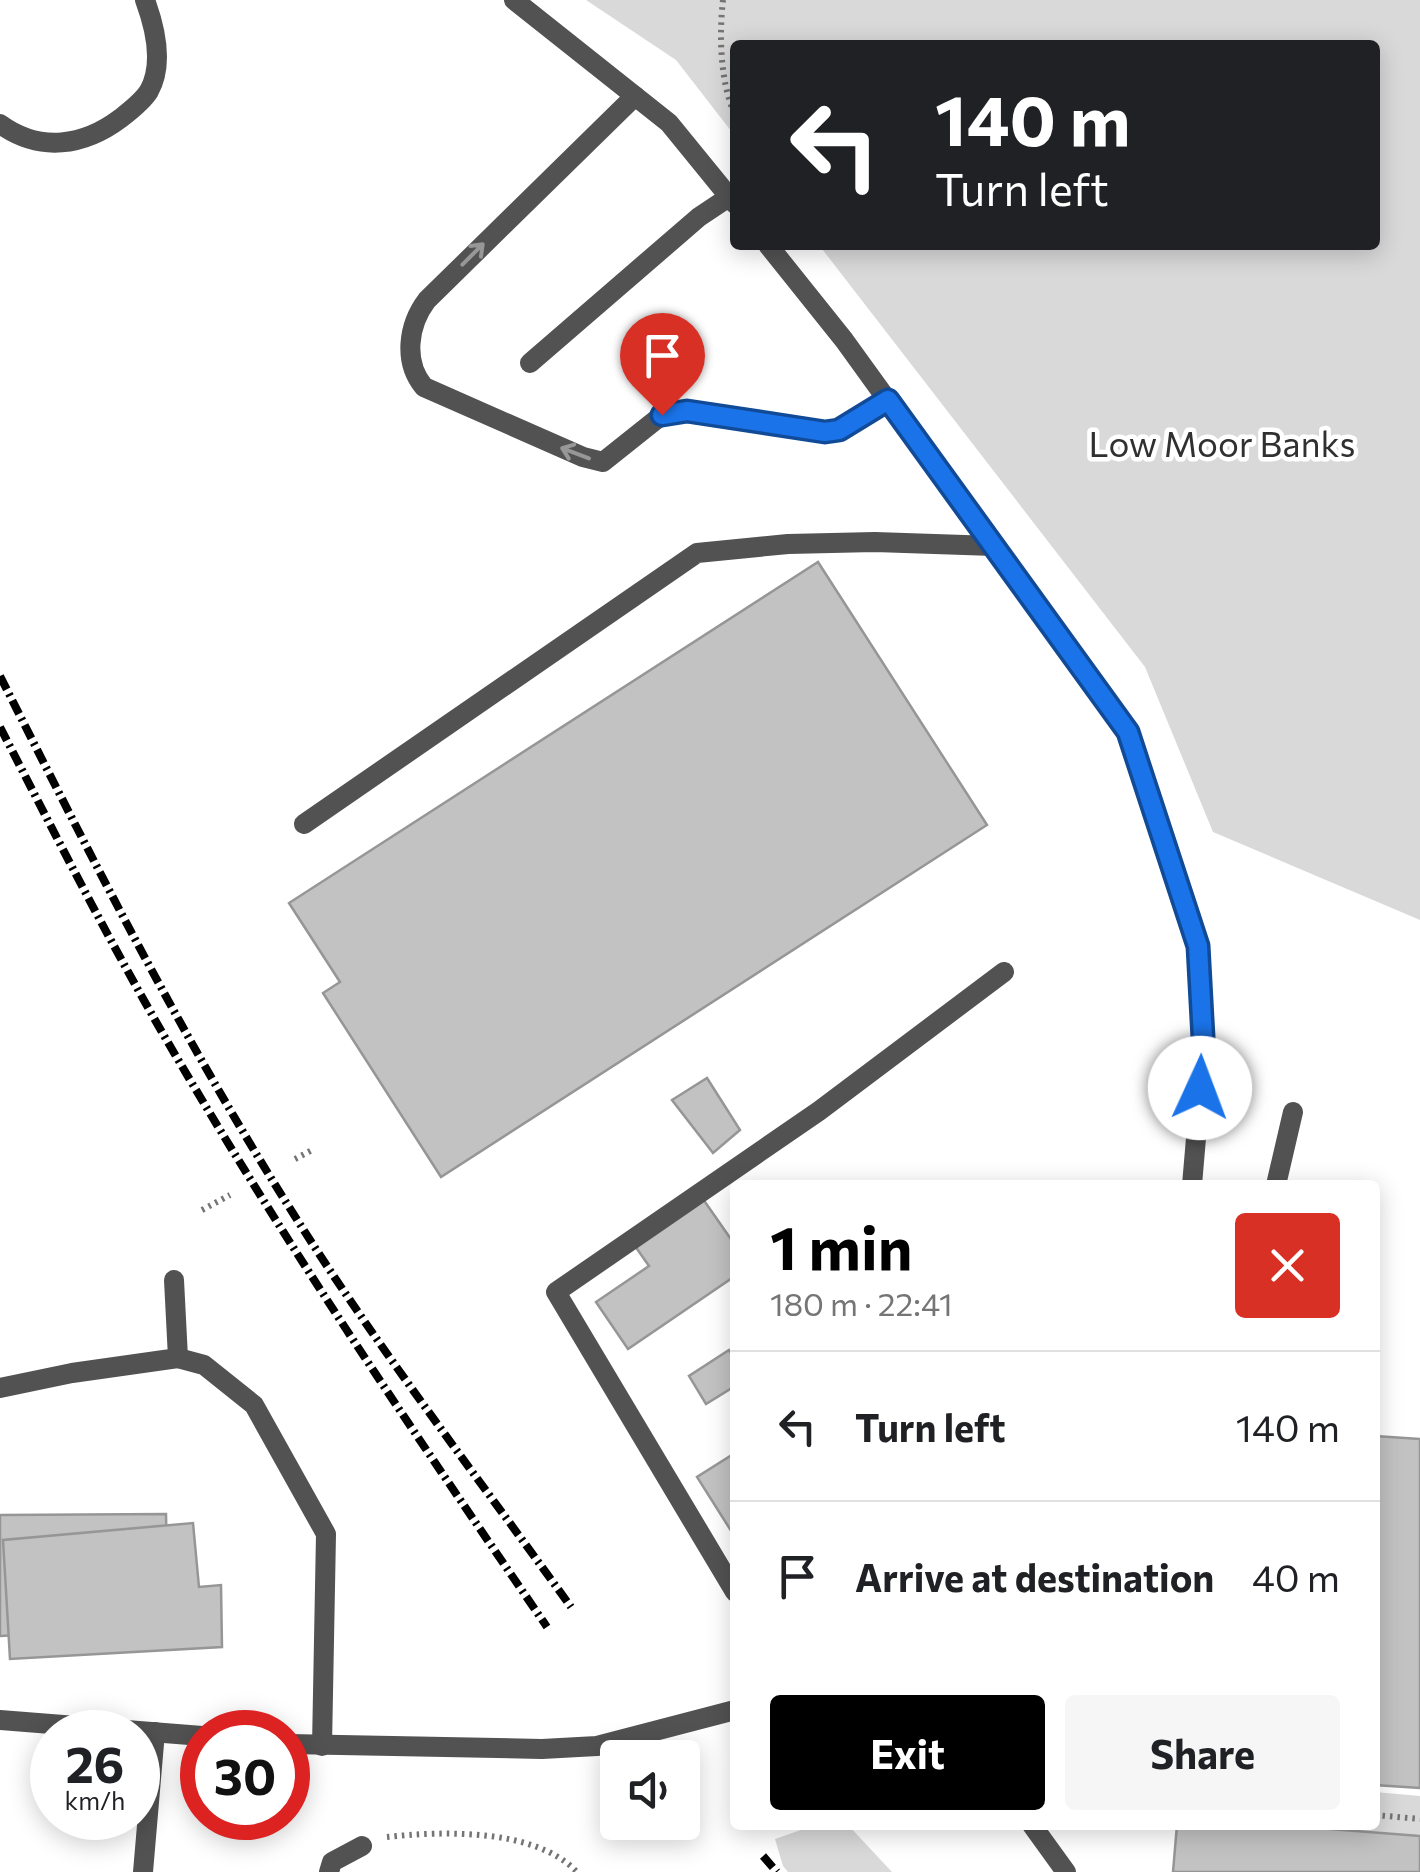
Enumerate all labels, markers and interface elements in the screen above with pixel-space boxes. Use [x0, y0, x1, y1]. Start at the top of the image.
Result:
text: 140 m [935, 75, 1131, 160]
icon: left [770, 80, 900, 210]
text: Turn left [935, 160, 1109, 215]
one-way arrow [461, 242, 485, 266]
pin [620, 313, 705, 416]
icon: arrive [635, 328, 690, 383]
park label: Low Moor Banks [1089, 421, 1355, 464]
one-way arrow [560, 443, 591, 461]
position arrow [1148, 1036, 1252, 1140]
text: 1 min [770, 1209, 912, 1282]
button: close [1235, 1213, 1340, 1318]
text: 180 m · 22:41 [770, 1283, 953, 1323]
icon: left [770, 1399, 825, 1454]
text: Turn left [855, 1403, 1006, 1450]
text: 140 m [1236, 1403, 1340, 1450]
icon: arrive [770, 1549, 825, 1604]
text: Arrive at destination [855, 1553, 1214, 1600]
text: 40 m [1252, 1553, 1340, 1600]
button: Exit [770, 1695, 1045, 1810]
button: Share [1065, 1695, 1340, 1810]
speed limit sign: 30 [180, 1710, 310, 1840]
text: 26 [65, 1732, 124, 1793]
map controls [600, 1740, 700, 1840]
button: sound [600, 1740, 700, 1840]
text: km/h [65, 1785, 125, 1815]

